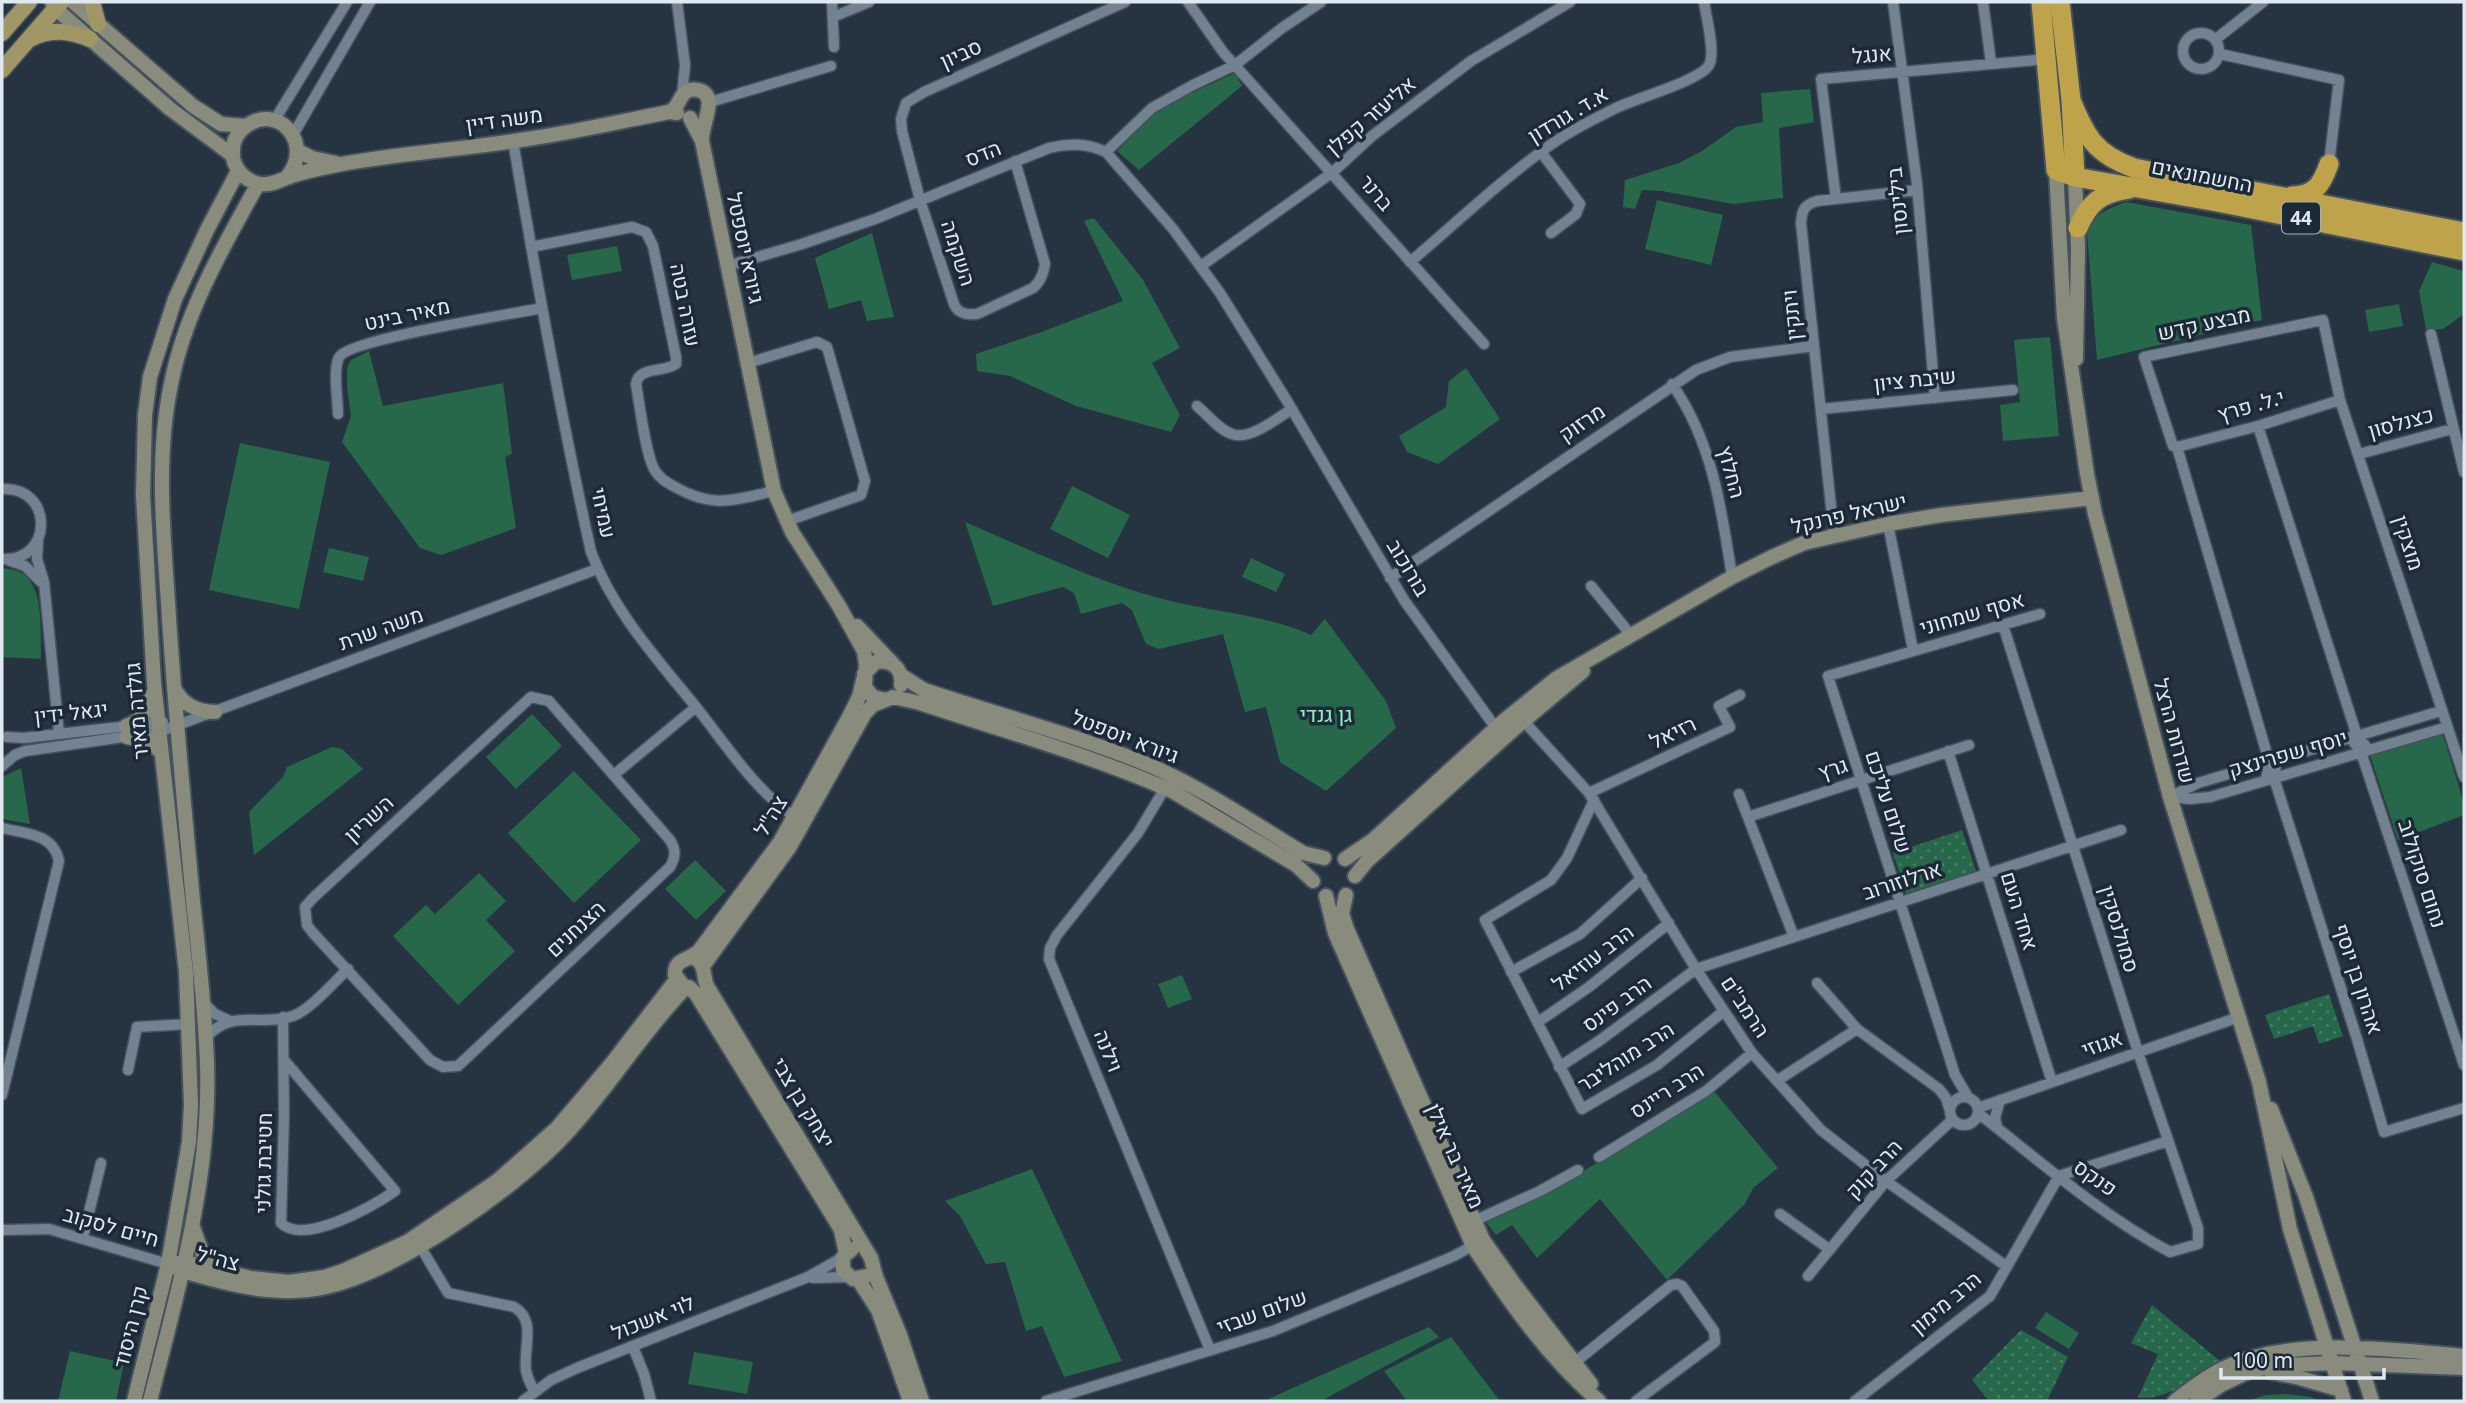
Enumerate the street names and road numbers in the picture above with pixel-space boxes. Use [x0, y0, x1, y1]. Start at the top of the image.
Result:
street label: סביון [935, 32, 986, 75]
street label: אנגל [1851, 38, 1893, 70]
street label: אליעזר קפלן [1320, 69, 1421, 161]
street label: א.ד. גורדון [1522, 79, 1613, 149]
street label: משה דיין [464, 100, 544, 138]
street label: הדס [960, 133, 1005, 173]
street label: החשמונאים [2149, 152, 2255, 198]
street label: בילינסון [1880, 166, 1914, 236]
street label: ברנר [1353, 168, 1400, 216]
street label: גיורא יוספטל [721, 190, 771, 306]
road number: 44 [2282, 202, 2320, 233]
street label: השקמה [935, 216, 983, 289]
street label: עזרה בטה [664, 261, 708, 349]
street label: ויתקין [1774, 288, 1808, 342]
street label: מאיר בינט [361, 291, 452, 337]
street label: מבצע קדש [2155, 300, 2253, 347]
street label: שיבת ציון [1872, 361, 1957, 397]
street label: י.ל. פרץ [2214, 382, 2288, 428]
street label: מרזוק [1553, 397, 1610, 448]
street label: כצנלסון [2365, 400, 2437, 444]
street label: החלוץ [1712, 442, 1752, 501]
street label: עמיחי [585, 485, 623, 541]
street label: ישראל פרנקל [1788, 486, 1909, 540]
street label: מוצקין [2387, 512, 2431, 574]
street label: בורוכוב [1381, 534, 1437, 601]
street label: אסף שמחוני [1916, 585, 2027, 641]
street label: משה שרת [335, 600, 427, 656]
street label: גולדה מאיר [118, 661, 154, 761]
street label: שדרות הרצל [2148, 675, 2202, 786]
street label: יגאל ידין [33, 694, 109, 730]
street label: גיורא יוספטל [1068, 703, 1183, 769]
street label: רזיאל [1645, 709, 1700, 755]
street label: יוסף שפרינצק [2225, 723, 2350, 783]
street label: שלום עליכם [1859, 747, 1919, 857]
street label: גרץ [1814, 750, 1851, 786]
street label: השריון [338, 788, 399, 848]
street label: צה"ל [747, 790, 793, 841]
street label: נחום סוקולוב [2392, 816, 2454, 931]
street label: ארלוזורוב [1858, 854, 1945, 906]
street label: אחד העם [1995, 868, 2045, 953]
street label: סמולנסקין [2093, 882, 2147, 976]
street label: הצנחנים [540, 894, 611, 963]
street label: הרב עוזיאל [1546, 917, 1639, 997]
street label: אהרון בן יוסף [2328, 920, 2390, 1038]
street label: הרב פינס [1576, 968, 1657, 1038]
street label: הרמב"ם [1715, 970, 1777, 1043]
street label: הרב מוהליבר [1572, 1015, 1679, 1098]
street label: אגוזי [2077, 1023, 2126, 1063]
street label: וילנה [1088, 1025, 1130, 1076]
street label: יצחק בן צבי [766, 1052, 842, 1153]
street label: הרב ריינס [1624, 1056, 1709, 1125]
street label: מאיר בר אילן [1420, 1099, 1492, 1213]
street label: חטיבת גולני [248, 1112, 278, 1214]
street label: הרב קוק [1839, 1133, 1908, 1204]
street label: פנקס [2068, 1152, 2123, 1202]
street label: חיים לסקוב [60, 1199, 163, 1253]
street label: צה"ל [194, 1239, 243, 1277]
street label: הרב מימון [1904, 1264, 1987, 1340]
street label: שלום שבזי [1213, 1282, 1311, 1340]
street label: קרן היסוד [106, 1283, 154, 1371]
street label: לוי אשכול [607, 1288, 698, 1346]

